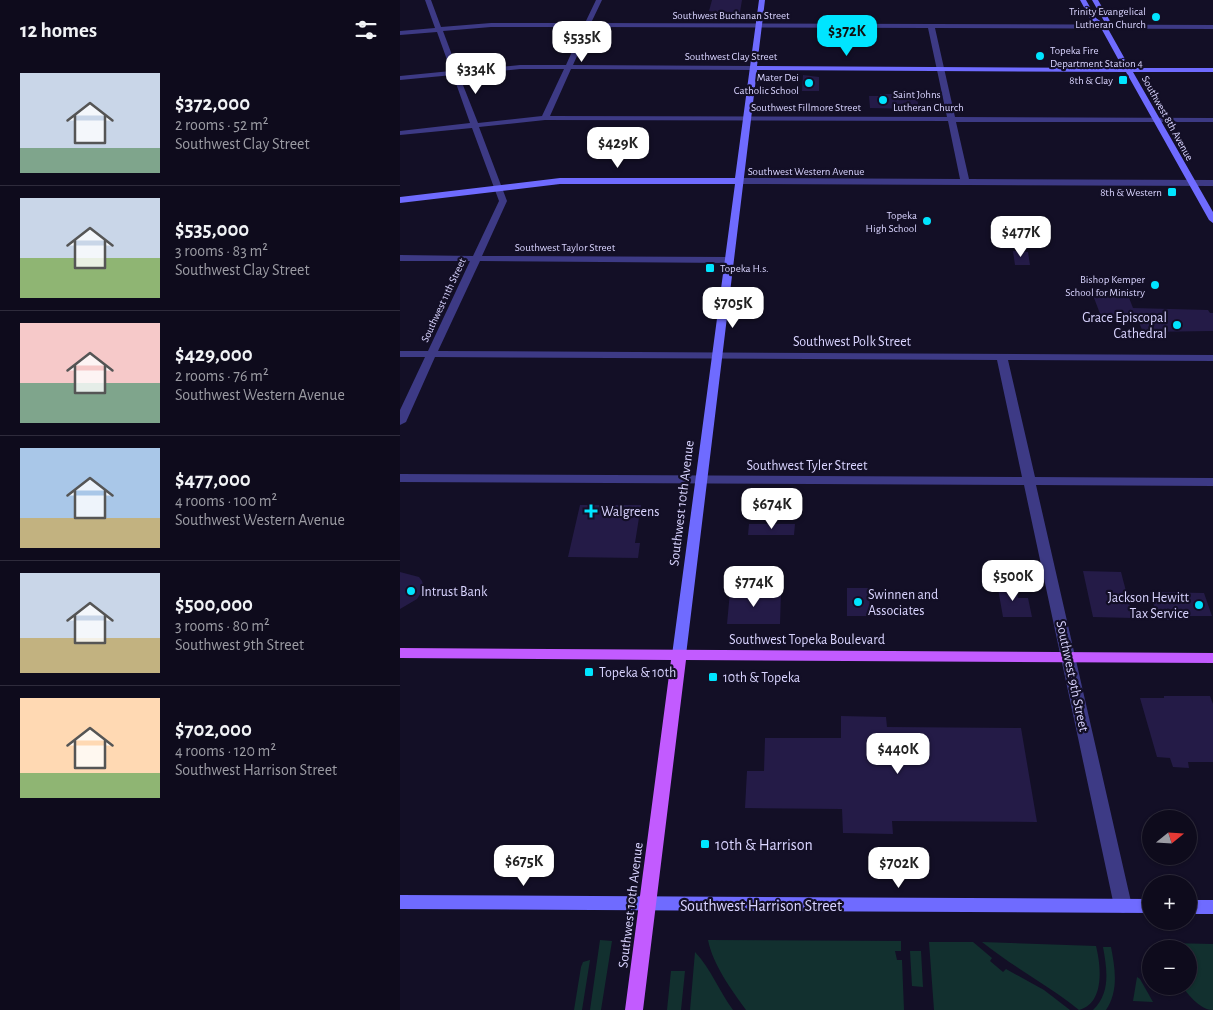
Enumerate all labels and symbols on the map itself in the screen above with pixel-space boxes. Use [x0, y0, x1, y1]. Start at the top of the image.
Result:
place label: Trinity Evangelical Lutheran Church [1069, 6, 1146, 30]
street label: Southwest Buchanan Street [672, 10, 790, 21]
marker: Trinity Evangelical Lutheran Church [1150, 11, 1162, 23]
pin: $372K [812, 15, 882, 57]
pin: $535K [547, 20, 617, 63]
place label: Topeka Fire Department Station 4 [1050, 45, 1143, 69]
marker: Topeka Fire Department Station 4 [1034, 50, 1046, 62]
street label: Southwest Clay Street [685, 51, 778, 62]
pin: $334K [441, 52, 511, 95]
place label: Mater Dei Catholic School [734, 72, 799, 96]
marker: 8th & Clay [1117, 74, 1129, 86]
street label: Southwest 8th Avenue [1140, 74, 1195, 162]
place label: 8th & Clay [1069, 75, 1113, 86]
marker: Mater Dei Catholic School [803, 77, 815, 89]
place label: Saint Johns Lutheran Church [893, 89, 964, 113]
marker: Saint Johns Lutheran Church [877, 94, 889, 106]
street label: Southwest Fillmore Street [751, 102, 861, 113]
pin: $429K [583, 126, 653, 169]
street label: Southwest Western Avenue [748, 166, 864, 177]
marker: 8th & Western [1166, 186, 1178, 198]
place label: 8th & Western [1100, 187, 1162, 198]
place label: Topeka High School [865, 210, 917, 234]
marker: Topeka High School [921, 215, 933, 227]
pin: $477K [986, 216, 1056, 258]
street label: Southwest Taylor Street [515, 242, 616, 253]
street label: Southwest 11th Street [419, 256, 468, 344]
marker: Topeka H.s. [704, 262, 716, 274]
place label: Topeka H.s. [720, 263, 769, 274]
place label: Bishop Kemper School for Ministry [1065, 274, 1145, 298]
marker: Bishop Kemper School for Ministry [1149, 279, 1161, 291]
pin: $705K [698, 286, 768, 329]
place label: Grace Episcopal Cathedral [1082, 311, 1167, 341]
marker: Grace Episcopal Cathedral [1171, 319, 1183, 331]
street label: Southwest Polk Street [793, 335, 912, 349]
street label: Southwest 10th Avenue [667, 439, 697, 567]
street label: Southwest Tyler Street [746, 459, 868, 473]
pin: $674K [737, 488, 807, 530]
marker: Walgreens [585, 505, 597, 517]
place label: Walgreens [601, 505, 659, 519]
pin: $500K [978, 560, 1048, 602]
pin: $774K [719, 566, 789, 608]
marker: Intrust Bank [405, 585, 417, 597]
place label: Intrust Bank [421, 585, 488, 599]
place label: Swinnen and Associates [868, 588, 938, 618]
place label: Jackson Hewitt Tax Service [1108, 591, 1190, 621]
marker: Swinnen and Associates [852, 596, 864, 608]
marker: Jackson Hewitt Tax Service [1193, 599, 1205, 611]
street label: Southwest 9th Street [1053, 619, 1091, 733]
street label: Southwest Topeka Boulevard [729, 633, 885, 647]
marker: Topeka & 10th [583, 666, 595, 678]
place label: Topeka & 10th [599, 666, 676, 680]
marker: 10th & Topeka [707, 671, 719, 683]
place label: 10th & Topeka [723, 671, 801, 685]
pin: $440K [863, 732, 933, 775]
north arrow [1142, 810, 1198, 865]
place label: 10th & Harrison [715, 837, 813, 853]
marker: 10th & Harrison [699, 838, 711, 850]
street label: Southwest 10th Avenue [616, 841, 646, 969]
pin: $675K [489, 844, 559, 887]
pin: $702K [864, 846, 934, 889]
street label: Southwest Harrison Street [680, 898, 842, 914]

